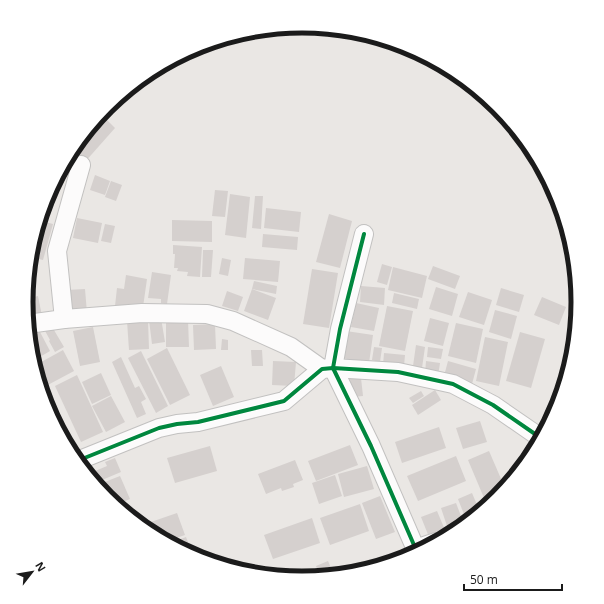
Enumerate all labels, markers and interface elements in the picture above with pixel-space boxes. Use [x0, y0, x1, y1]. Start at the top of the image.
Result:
north arrow [12, 552, 52, 592]
text: N [32, 559, 50, 574]
scale bar [464, 566, 562, 592]
text: 50 m [470, 571, 498, 588]

